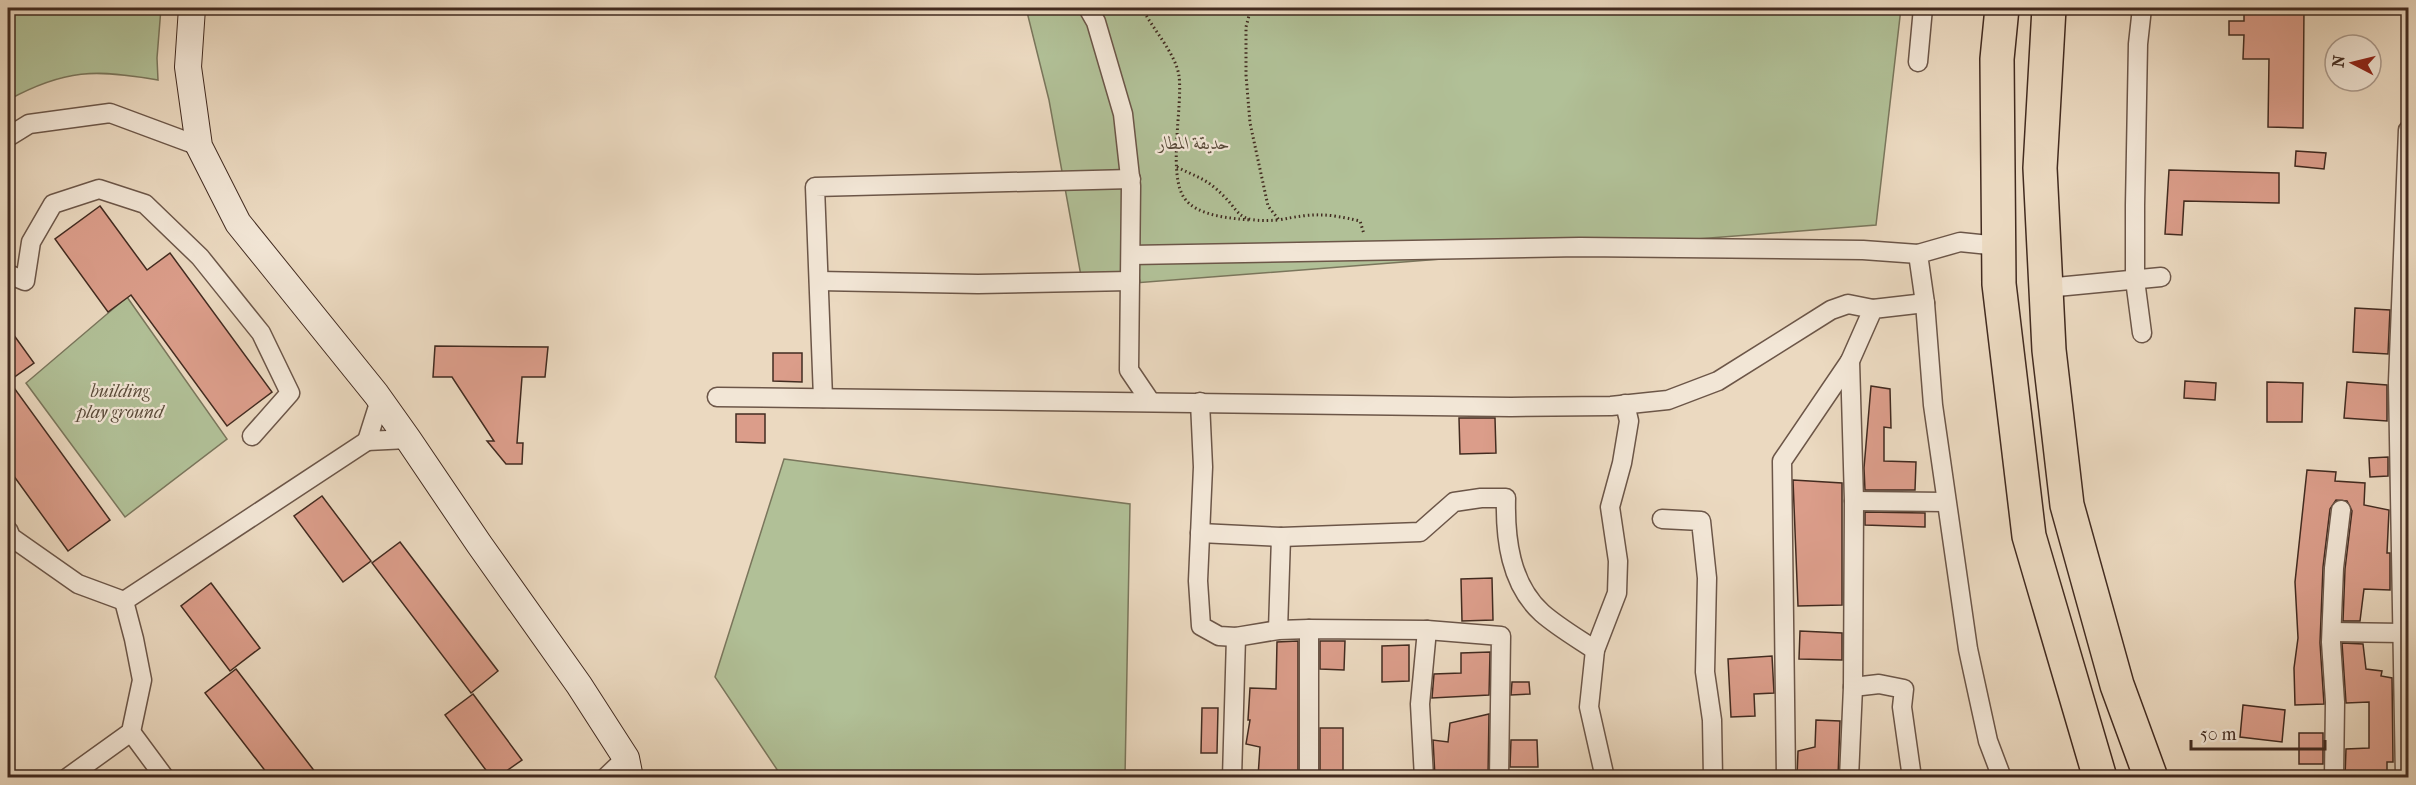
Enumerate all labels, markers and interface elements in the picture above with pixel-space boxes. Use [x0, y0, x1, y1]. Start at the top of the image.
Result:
north arrow [2323, 33, 2383, 93]
text: N [2328, 53, 2349, 68]
park label: حديقة المطار [1157, 133, 1230, 154]
park label: building play ground [74, 381, 166, 423]
scale bar [2191, 713, 2324, 751]
text: 50 m [2200, 724, 2237, 745]

